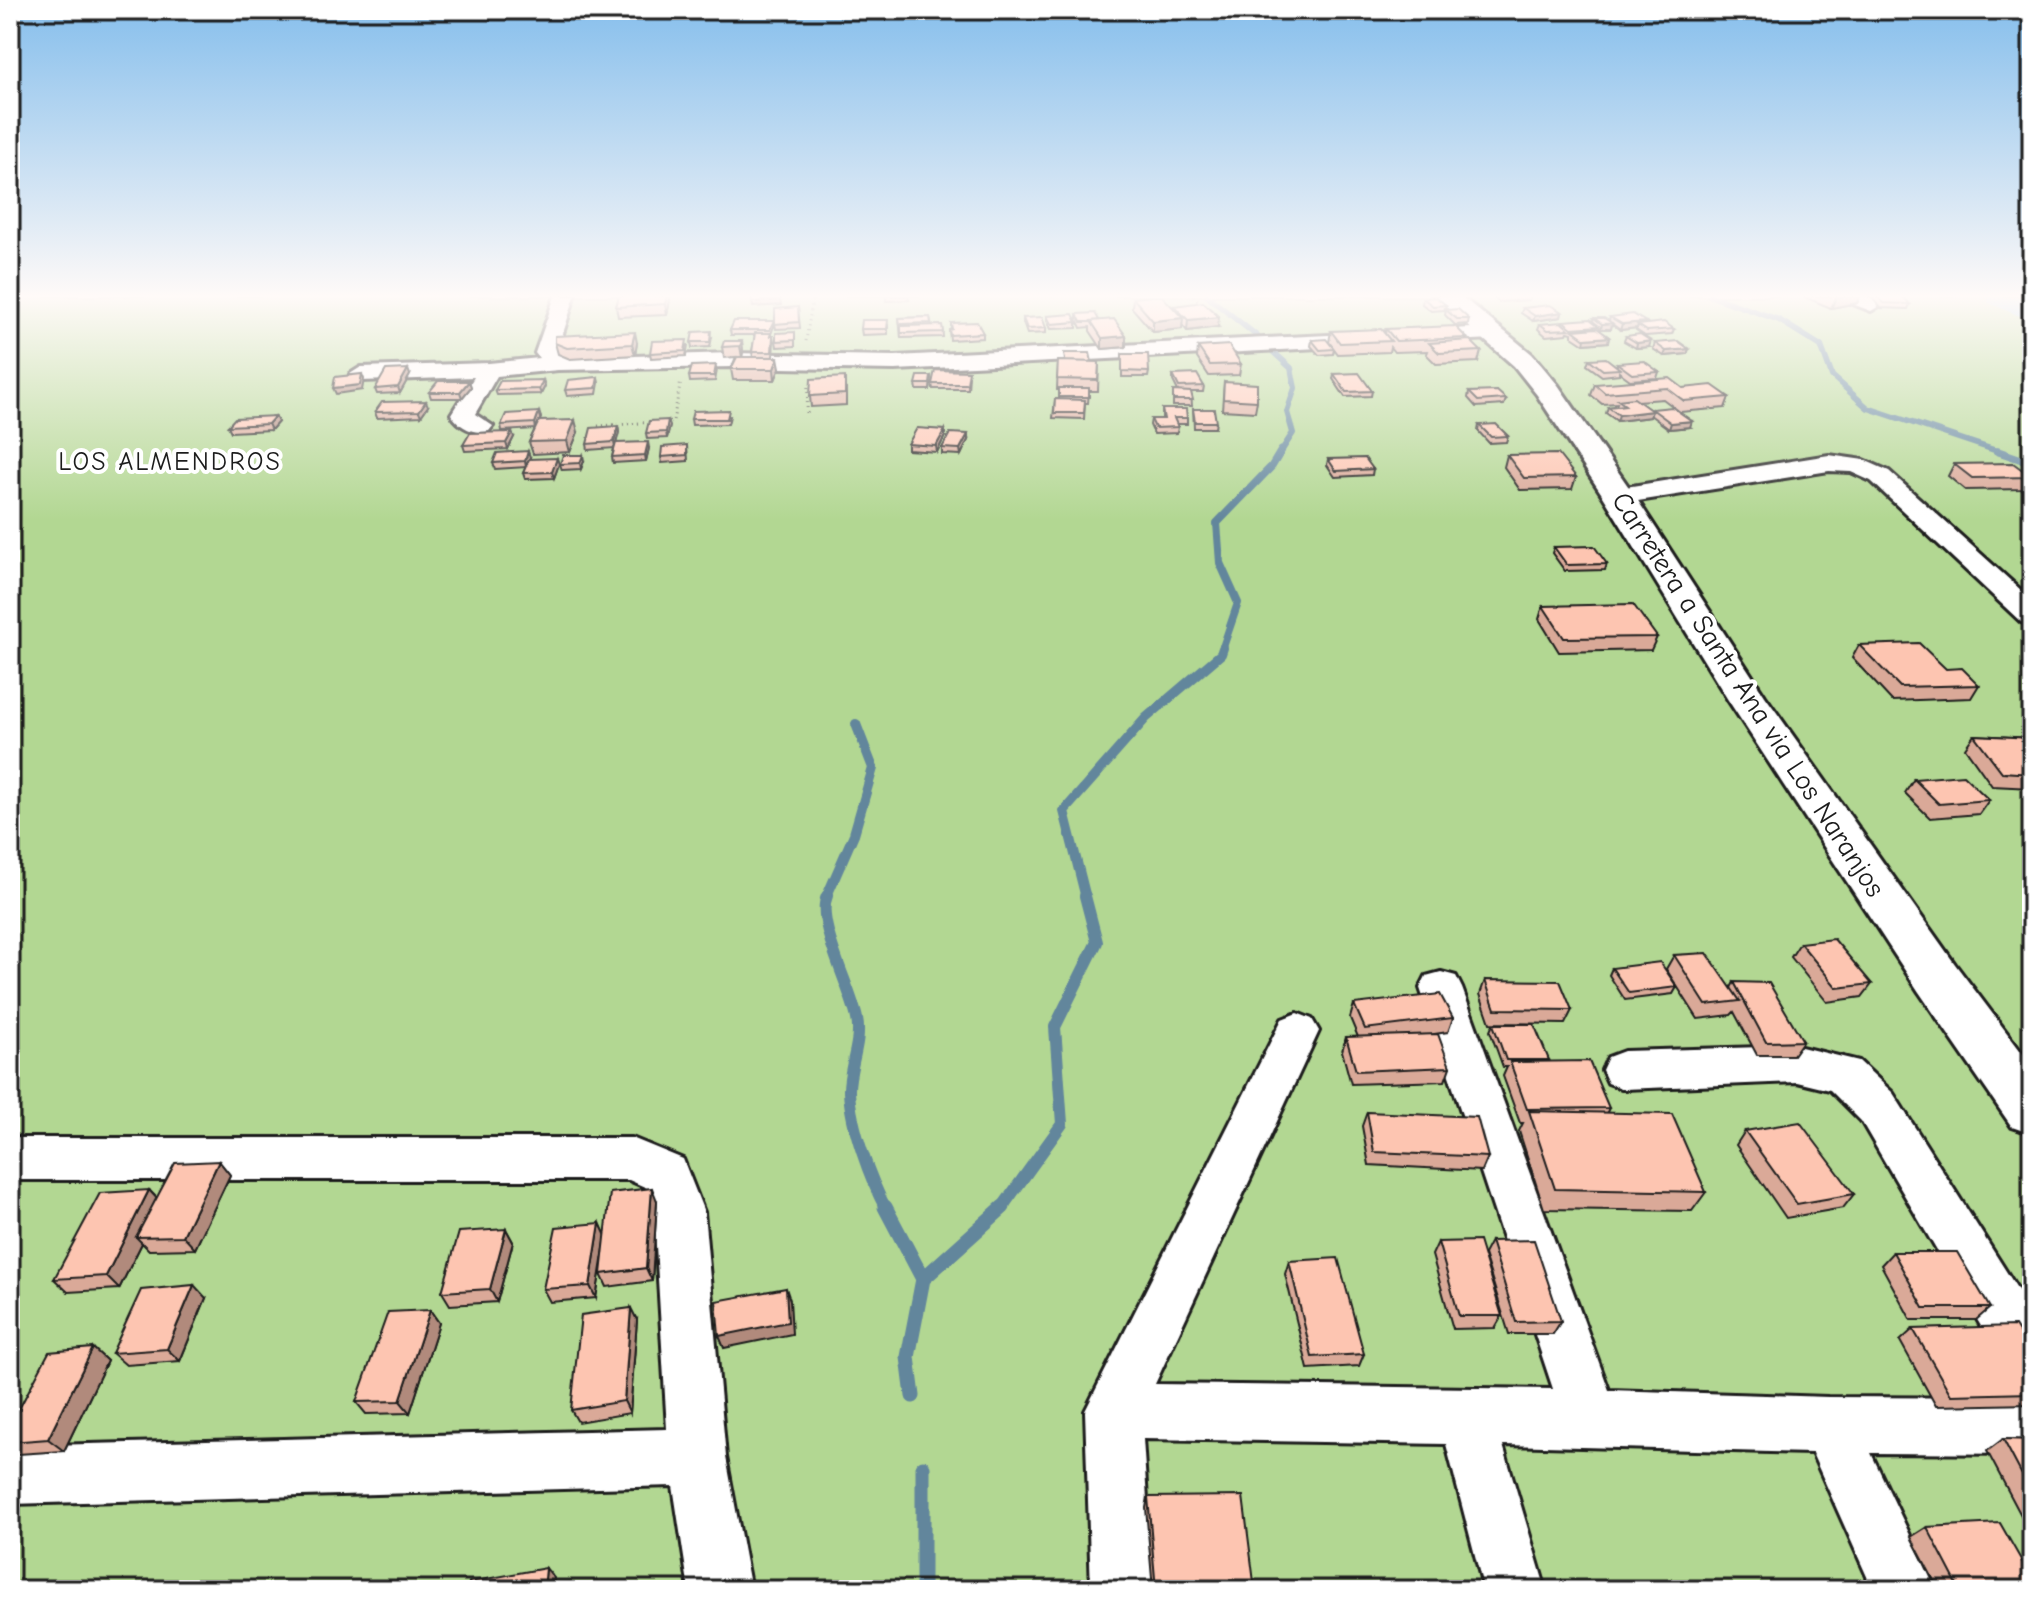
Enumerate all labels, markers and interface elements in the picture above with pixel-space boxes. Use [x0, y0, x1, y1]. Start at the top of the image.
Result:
district label: LOS ALMENDROS [58, 447, 282, 477]
street label: Carretera a Santa Ana via Los Naranjos [1605, 486, 1891, 903]

